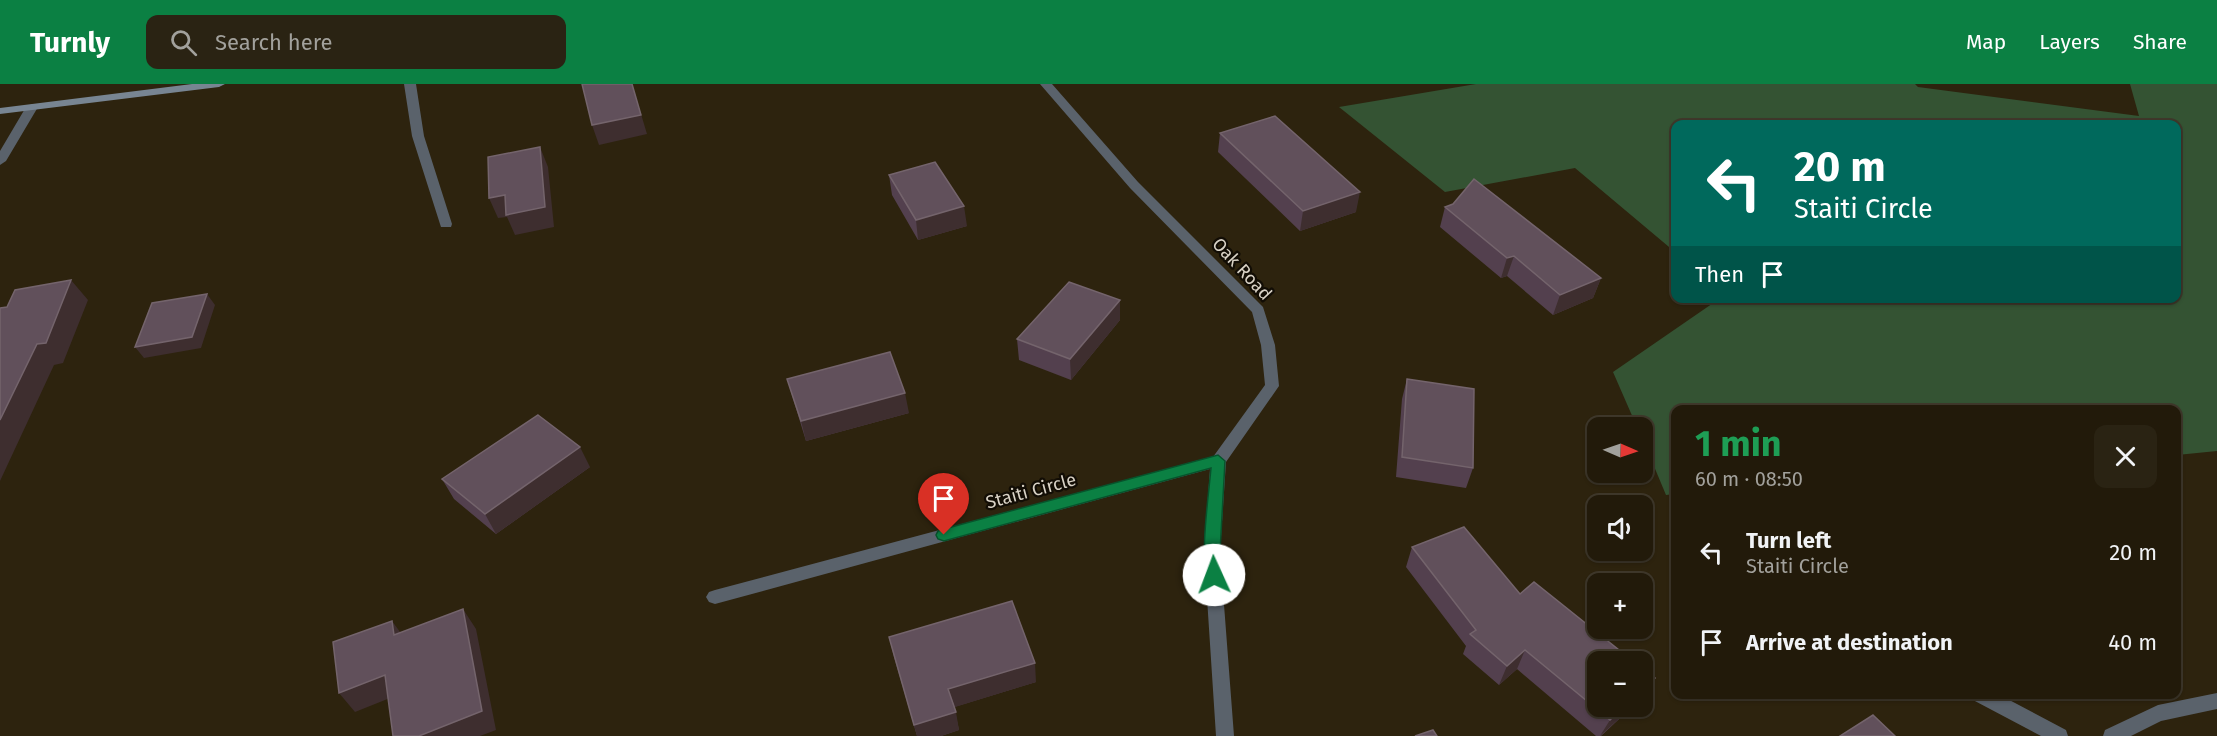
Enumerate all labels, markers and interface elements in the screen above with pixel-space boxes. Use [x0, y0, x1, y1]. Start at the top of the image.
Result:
search box [146, 15, 566, 69]
text: Turnly [30, 26, 110, 59]
icon: search [167, 26, 200, 59]
text: Search here [215, 29, 332, 56]
text: Map [1966, 29, 2006, 55]
text: Layers [2039, 29, 2100, 55]
text: Share [2133, 29, 2187, 55]
text: 20 m [1794, 142, 1886, 192]
icon: left [1695, 144, 1773, 222]
text: Staiti Circle [1794, 193, 1933, 225]
street label: Oak Road [1208, 233, 1276, 305]
icon: arrive [1756, 258, 1789, 291]
text: Then [1695, 261, 1744, 288]
north arrow [1587, 417, 1653, 483]
map controls [1587, 417, 1653, 717]
text: 1 min [1695, 422, 1782, 466]
button: close [2094, 425, 2157, 488]
text: 60 m · 08:50 [1695, 467, 1803, 491]
street label: Staiti Circle [983, 468, 1079, 514]
pin [918, 473, 969, 535]
icon: arrive [927, 482, 960, 515]
button: sound [1587, 495, 1653, 561]
text: Turn left [1746, 527, 1831, 554]
icon: left [1695, 536, 1728, 569]
text: 20 m [2109, 539, 2157, 566]
position arrow [1182, 543, 1246, 607]
text: Staiti Circle [1746, 554, 1849, 578]
button: + [1587, 573, 1653, 639]
icon: arrive [1695, 626, 1728, 659]
text: Arrive at destination [1746, 629, 1953, 656]
text: 40 m [2108, 629, 2157, 656]
button: − [1587, 651, 1653, 717]

